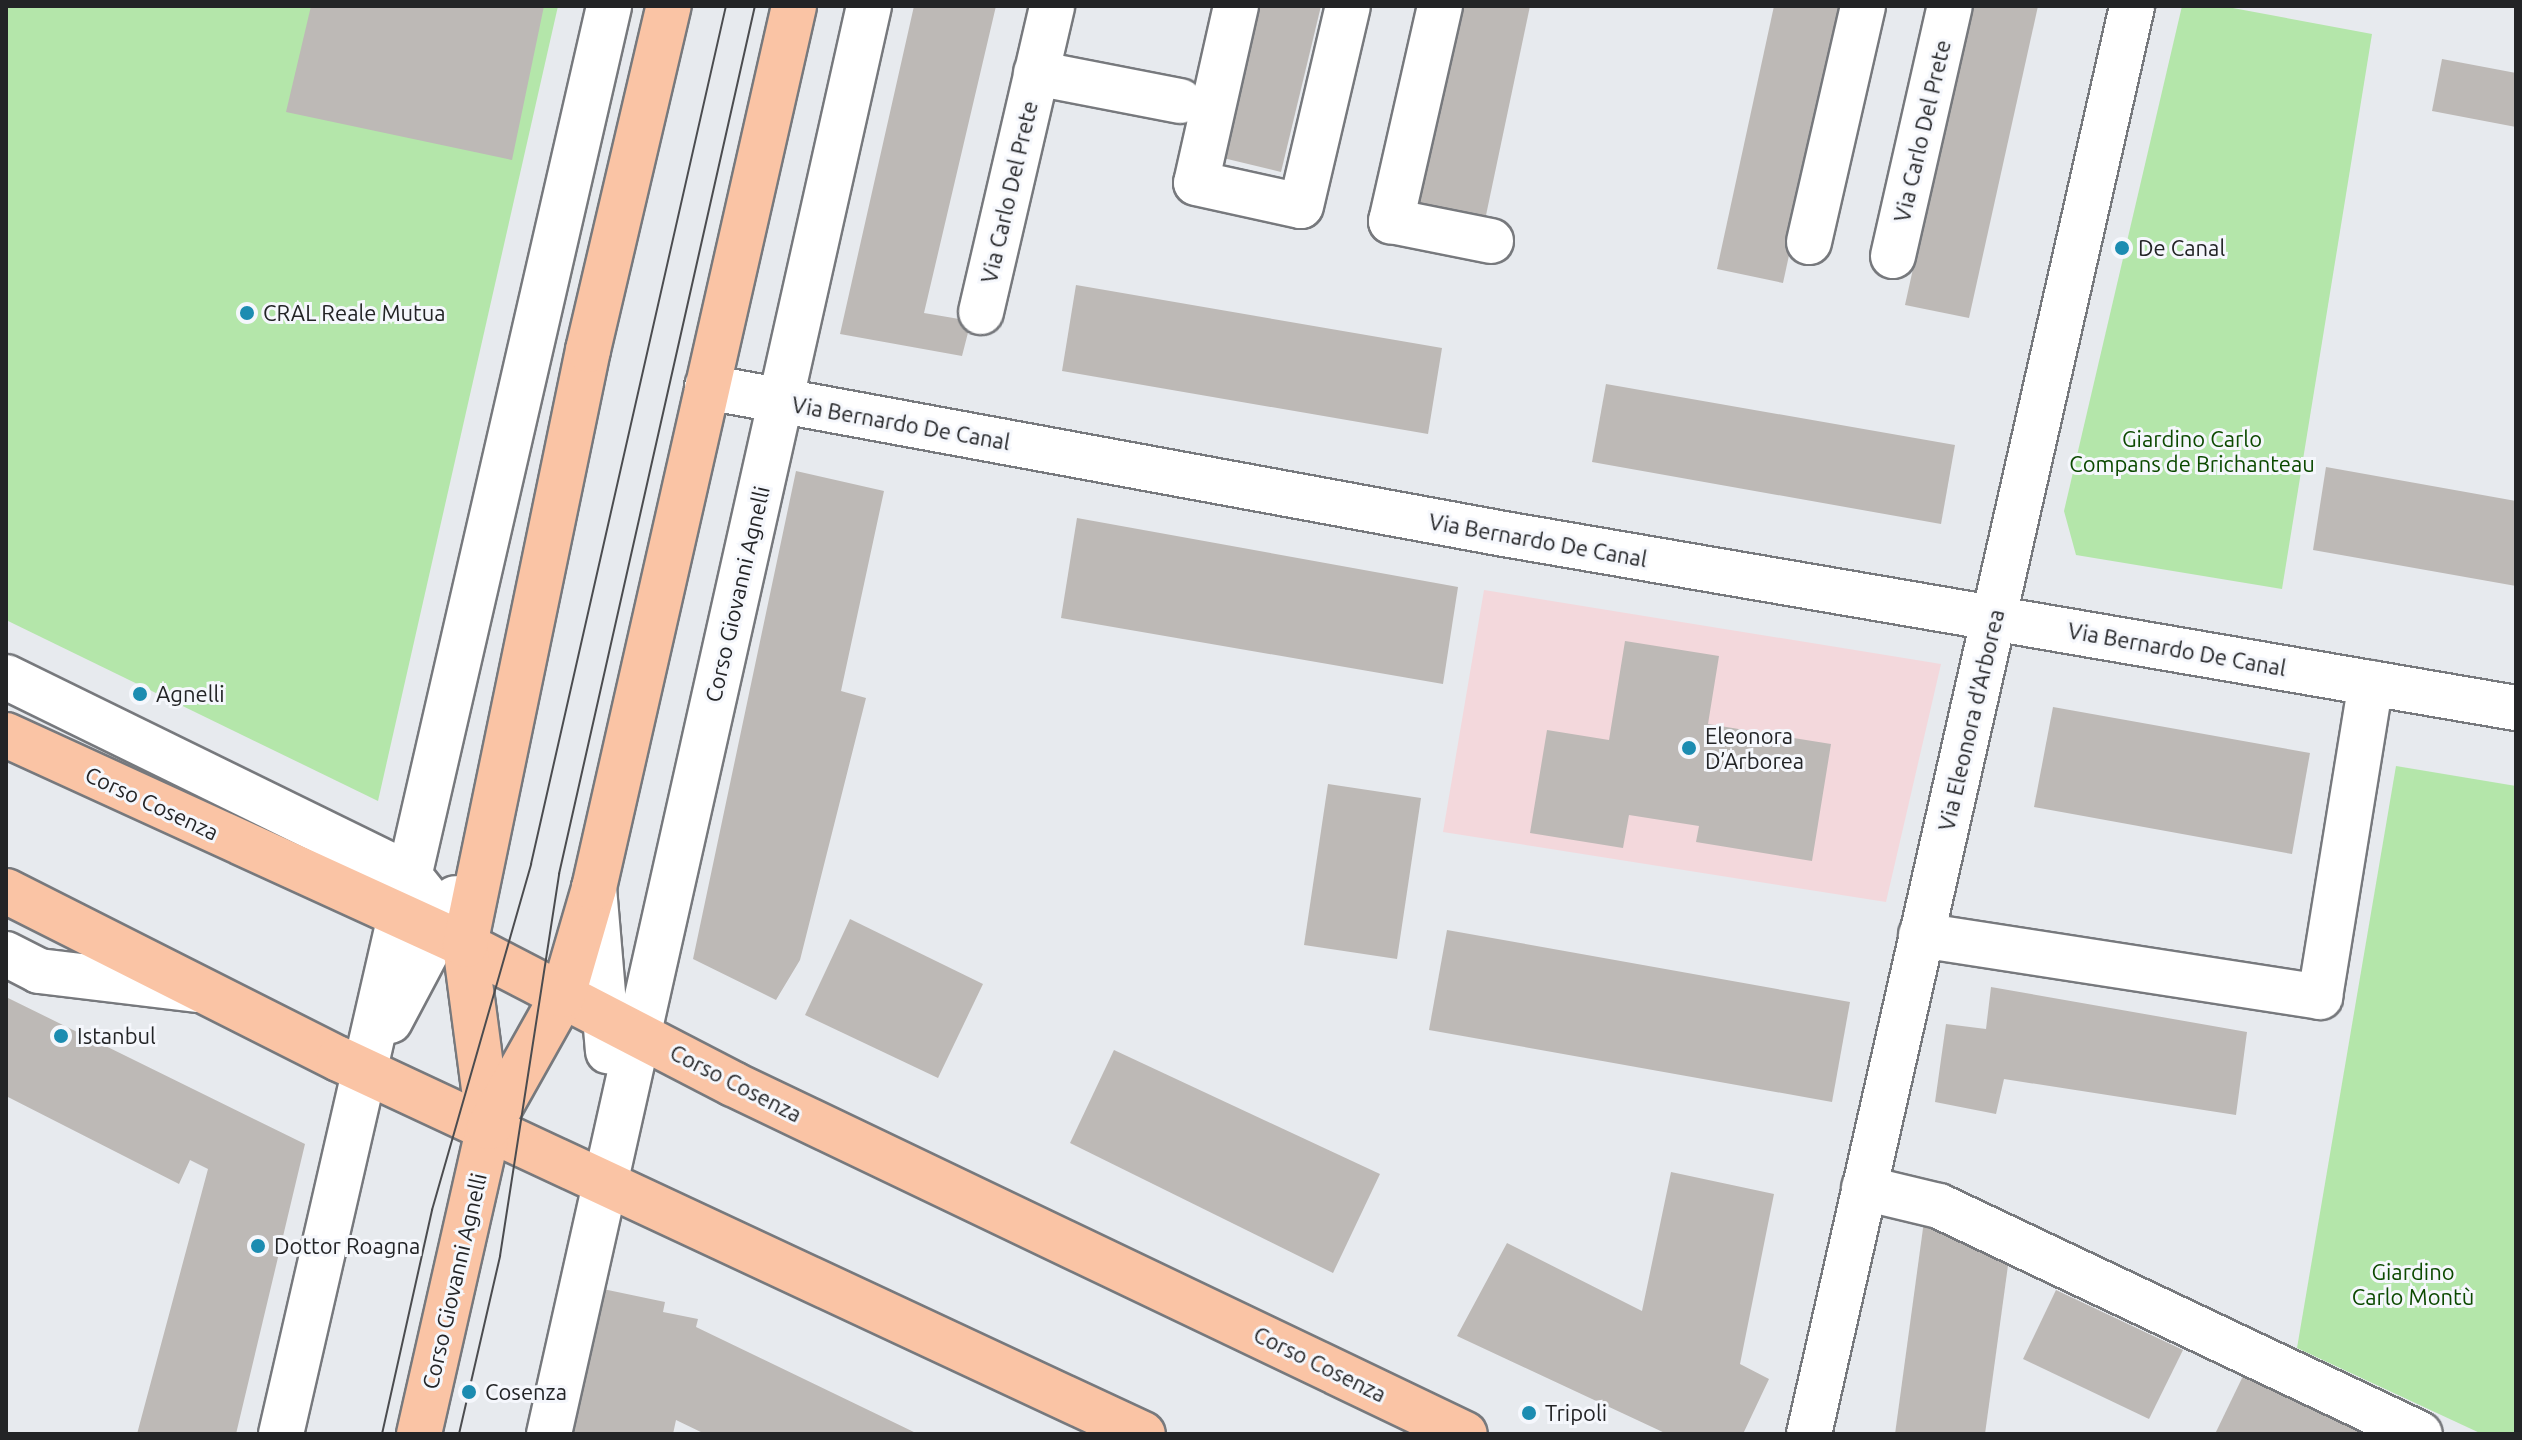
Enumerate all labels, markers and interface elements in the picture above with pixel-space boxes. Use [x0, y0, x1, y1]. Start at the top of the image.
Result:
street label: Via Carlo Del Prete [1888, 37, 1956, 225]
street label: Via Carlo Del Prete [975, 98, 1043, 286]
place label: De Canal [2138, 235, 2225, 261]
marker: De Canal [2113, 239, 2131, 257]
place label: CRAL Reale Mutua [263, 300, 446, 326]
marker: CRAL Reale Mutua [238, 304, 256, 322]
street label: Via Bernardo De Canal [790, 391, 1012, 455]
park label: Giardino Carlo Compans de Brichanteau [2069, 425, 2315, 476]
street label: Corso Giovanni Agnelli [699, 483, 775, 705]
street label: Via Bernardo De Canal [1427, 508, 1649, 572]
street label: Via Eleonora d'Arborea [1933, 607, 2009, 833]
street label: Via Bernardo De Canal [2066, 617, 2288, 681]
place label: Agnelli [156, 681, 225, 707]
marker: Agnelli [131, 685, 149, 703]
place label: Eleonora D’Arborea [1705, 722, 1804, 774]
marker: Eleonora D’Arborea [1680, 739, 1698, 757]
street label: Corso Cosenza [81, 761, 223, 845]
place label: Istanbul [77, 1023, 156, 1049]
marker: Istanbul [52, 1027, 70, 1045]
street label: Corso Cosenza [666, 1039, 806, 1127]
street label: Corso Giovanni Agnelli [416, 1170, 492, 1392]
place label: Dottor Roagna [274, 1233, 420, 1259]
marker: Dottor Roagna [249, 1237, 267, 1255]
park label: Giardino Carlo Montù [2352, 1258, 2474, 1310]
street label: Corso Cosenza [1249, 1321, 1391, 1407]
place label: Cosenza [485, 1379, 567, 1405]
marker: Cosenza [460, 1383, 478, 1401]
place label: Tripoli [1545, 1400, 1607, 1426]
marker: Tripoli [1520, 1404, 1538, 1422]

